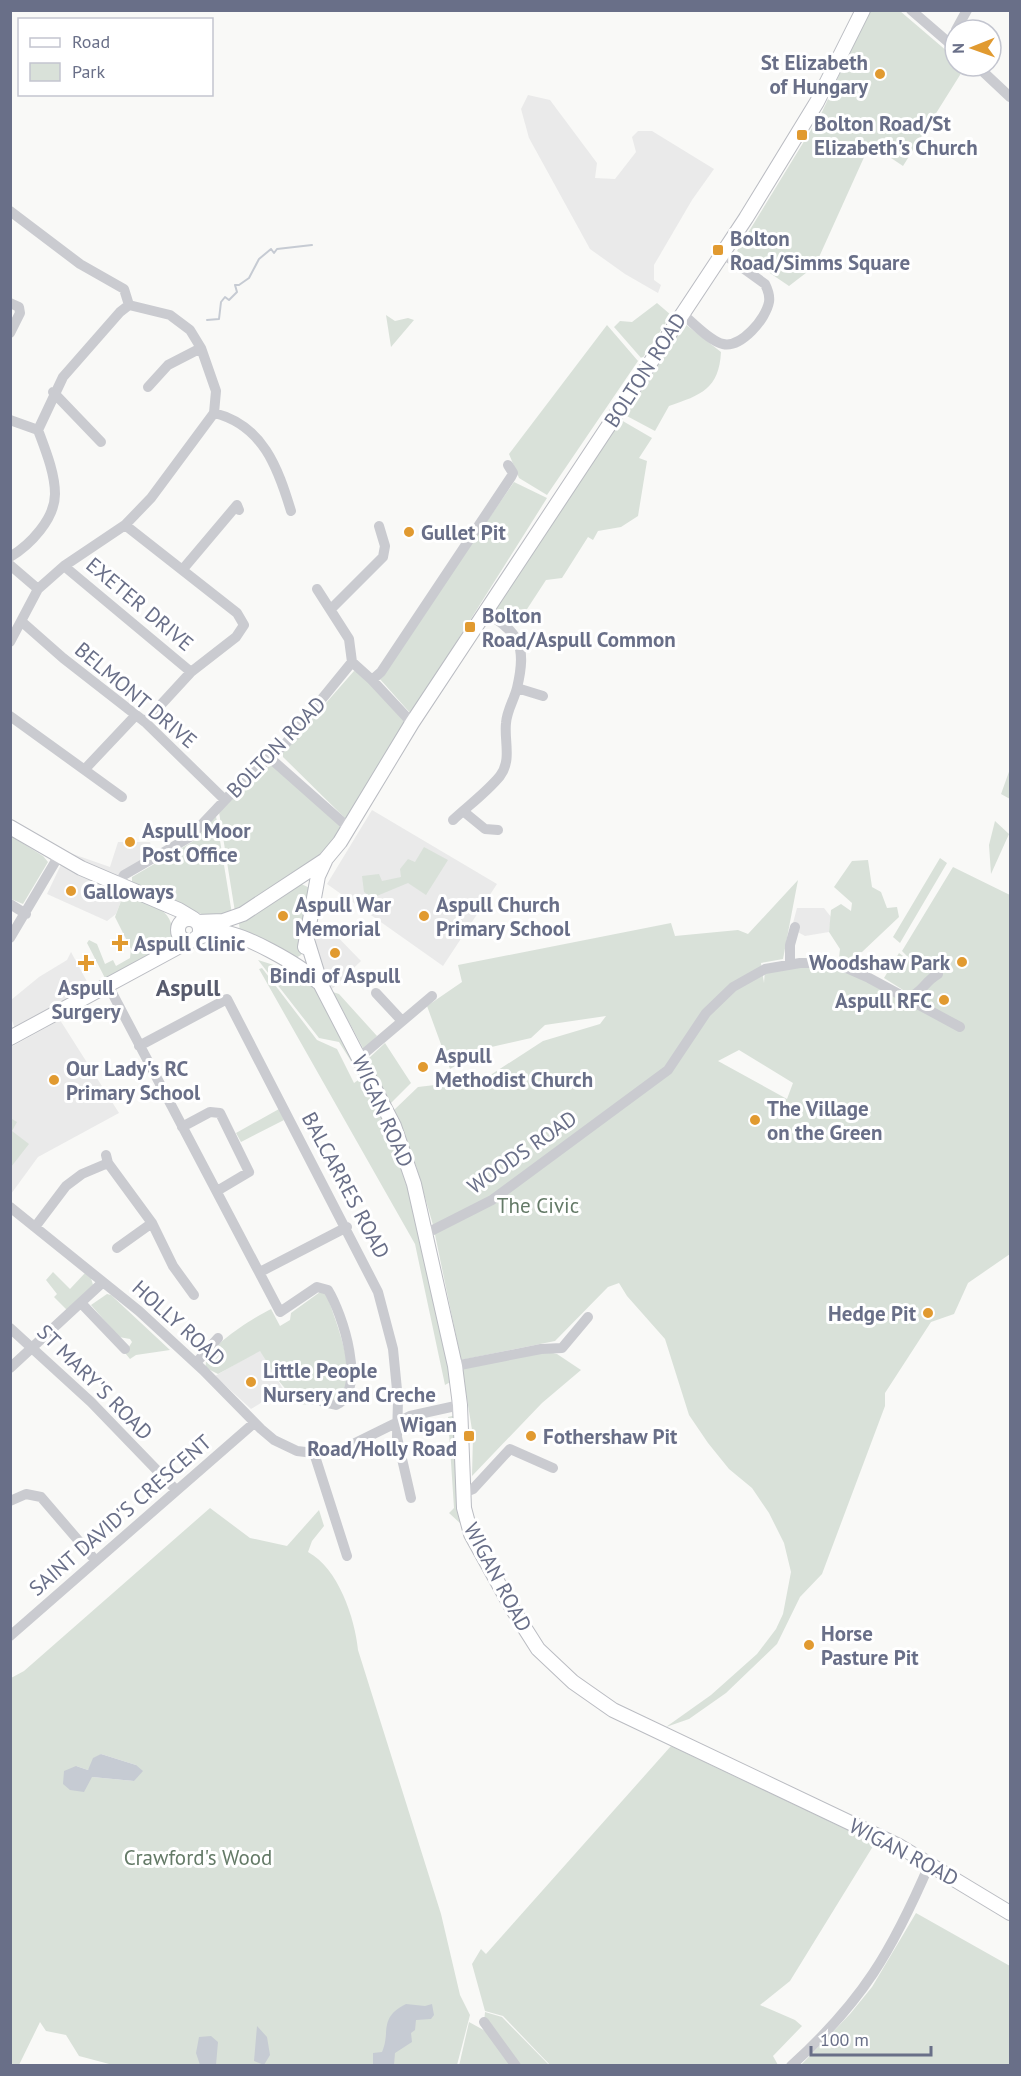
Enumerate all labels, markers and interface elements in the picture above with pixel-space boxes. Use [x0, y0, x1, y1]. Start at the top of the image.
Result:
legend [18, 18, 213, 96]
north arrow [943, 18, 1003, 78]
text: Road [72, 30, 110, 53]
text: N [948, 43, 968, 54]
place label: St Elizabeth of Hungary [761, 49, 869, 100]
text: Park [72, 60, 105, 83]
marker: St Elizabeth of Hungary [873, 67, 887, 81]
place label: Bolton Road/St Elizabeth's Church [814, 110, 978, 161]
marker: Bolton Road/St Elizabeth's Church [795, 128, 809, 142]
place label: Bolton Road/Simms Square [730, 225, 910, 276]
marker: Bolton Road/Simms Square [711, 243, 725, 257]
street label: BOLTON ROAD [598, 308, 692, 432]
place label: Gullet Pit [421, 519, 506, 546]
marker: Gullet Pit [402, 525, 416, 539]
street label: EXETER DRIVE [81, 551, 199, 657]
place label: Bolton Road/Aspull Common [482, 602, 676, 653]
marker: Bolton Road/Aspull Common [463, 620, 477, 634]
street label: BELMONT DRIVE [69, 636, 203, 754]
street label: BOLTON ROAD [221, 690, 331, 804]
place label: Aspull Moor Post Office [142, 817, 251, 868]
marker: Aspull Moor Post Office [123, 835, 137, 849]
place label: Galloways [83, 878, 174, 905]
marker: Galloways [64, 884, 78, 898]
place label: Aspull War Memorial [295, 891, 392, 942]
place label: Aspull Church Primary School [436, 891, 571, 942]
marker: Aspull War Memorial [276, 909, 290, 923]
marker: Aspull Church Primary School [417, 909, 431, 923]
place label: Aspull Clinic [134, 930, 245, 957]
marker: Aspull Clinic [111, 934, 129, 952]
marker: Bindi of Aspull [328, 946, 342, 960]
place label: Woodshaw Park [809, 949, 951, 976]
marker: Aspull Surgery [77, 954, 95, 972]
marker: Woodshaw Park [955, 955, 969, 969]
place label: Bindi of Aspull [270, 962, 401, 989]
district label: Aspull [156, 972, 221, 1003]
place label: Aspull Surgery [51, 974, 122, 1025]
place label: Aspull RFC [835, 987, 932, 1014]
marker: Aspull RFC [937, 993, 951, 1007]
place label: Aspull Methodist Church [435, 1042, 593, 1093]
street label: WIGAN ROAD [346, 1051, 420, 1171]
place label: Our Lady's RC Primary School [66, 1055, 201, 1106]
marker: Aspull Methodist Church [416, 1060, 430, 1074]
marker: Our Lady's RC Primary School [47, 1073, 61, 1087]
place label: The Village on the Green [767, 1095, 882, 1146]
street label: WOODS ROAD [462, 1104, 582, 1200]
street label: BALCARRES ROAD [296, 1107, 396, 1263]
marker: The Village on the Green [748, 1113, 762, 1127]
park label: The Civic [497, 1192, 579, 1219]
street label: HOLLY ROAD [127, 1274, 231, 1372]
place label: Hedge Pit [828, 1300, 917, 1327]
marker: Hedge Pit [921, 1306, 935, 1320]
street label: ST MARY'S ROAD [31, 1318, 159, 1446]
place label: Little People Nursery and Creche [263, 1357, 436, 1408]
marker: Little People Nursery and Creche [244, 1375, 258, 1389]
place label: Wigan Road/Holly Road [307, 1411, 457, 1462]
place label: Fothershaw Pit [543, 1423, 678, 1450]
street label: SAINT DAVID'S CRESCENT [23, 1428, 217, 1602]
marker: Wigan Road/Holly Road [462, 1429, 476, 1443]
marker: Fothershaw Pit [524, 1429, 538, 1443]
street label: WIGAN ROAD [458, 1518, 538, 1636]
place label: Horse Pasture Pit [821, 1620, 919, 1671]
marker: Horse Pasture Pit [802, 1638, 816, 1652]
street label: WIGAN ROAD [845, 1812, 963, 1892]
park label: Crawford's Wood [124, 1844, 272, 1871]
scale bar [811, 2019, 931, 2057]
text: 100 m [820, 2028, 869, 2051]

